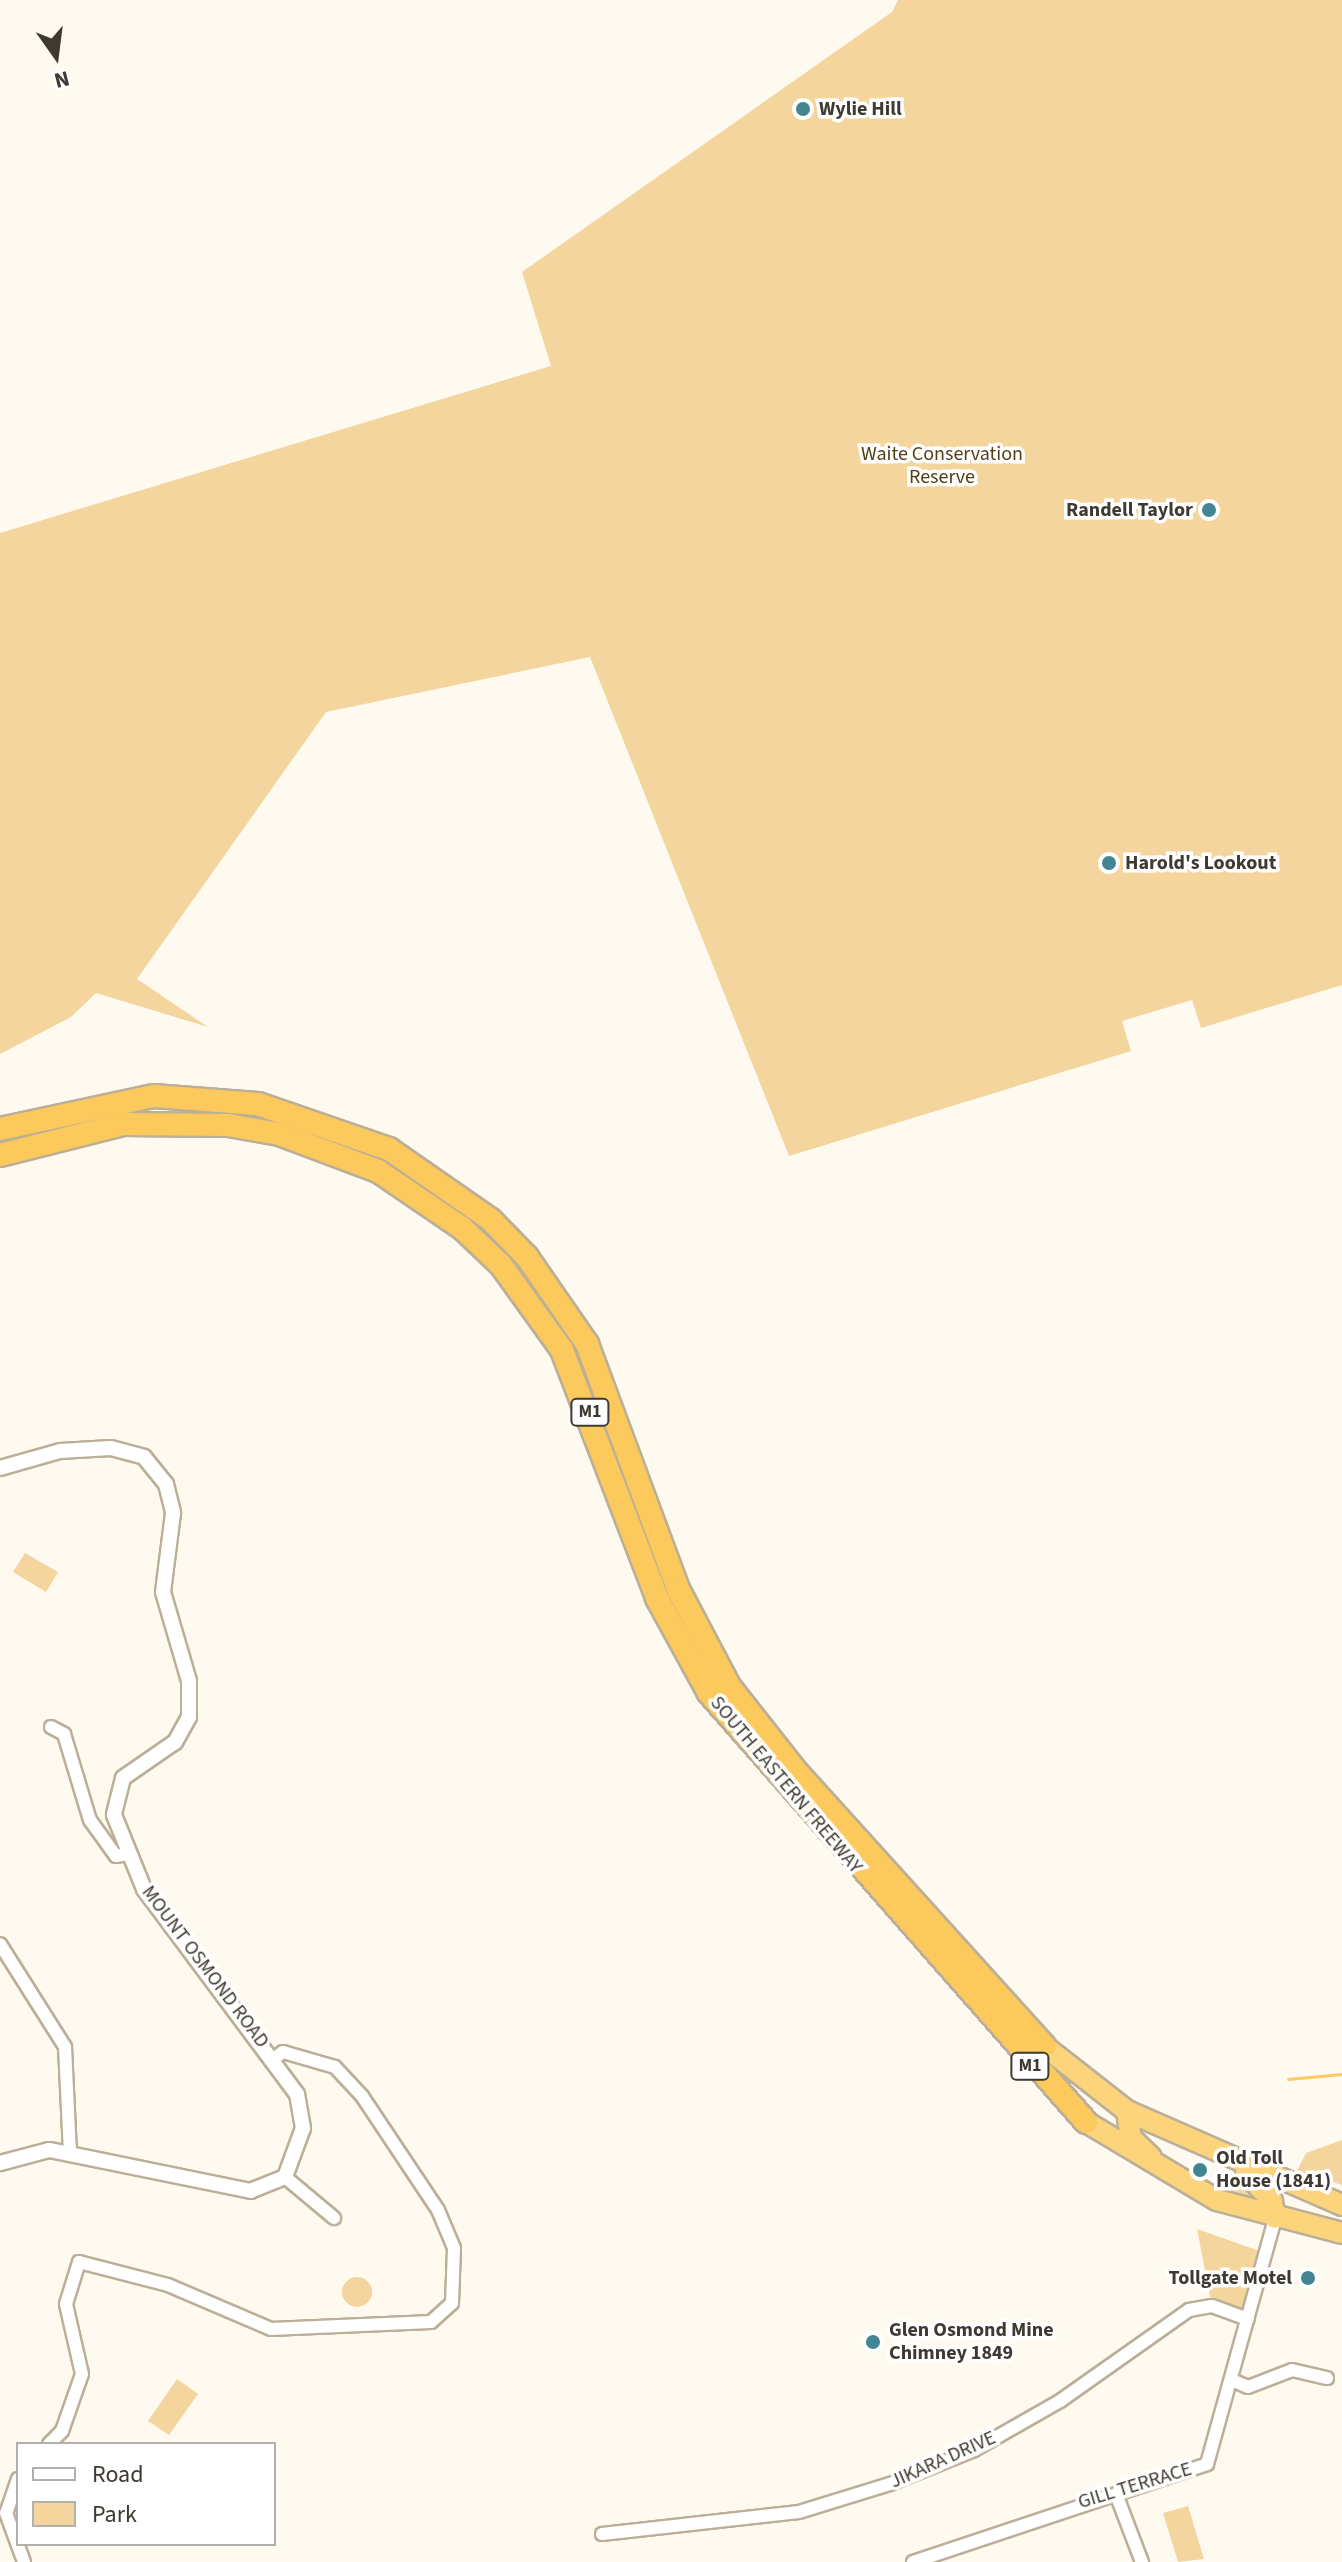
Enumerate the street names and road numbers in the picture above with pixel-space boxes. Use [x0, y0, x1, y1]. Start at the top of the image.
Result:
road number: M1 [570, 1398, 610, 1426]
street label: SOUTH EASTERN FREEWAY [705, 1691, 867, 1879]
street label: MOUNT OSMOND ROAD [136, 1881, 274, 2053]
road number: M1 [1010, 2052, 1050, 2080]
street label: JIKARA DRIVE [886, 2426, 1000, 2494]
street label: GILL TERRACE [1075, 2457, 1195, 2515]

